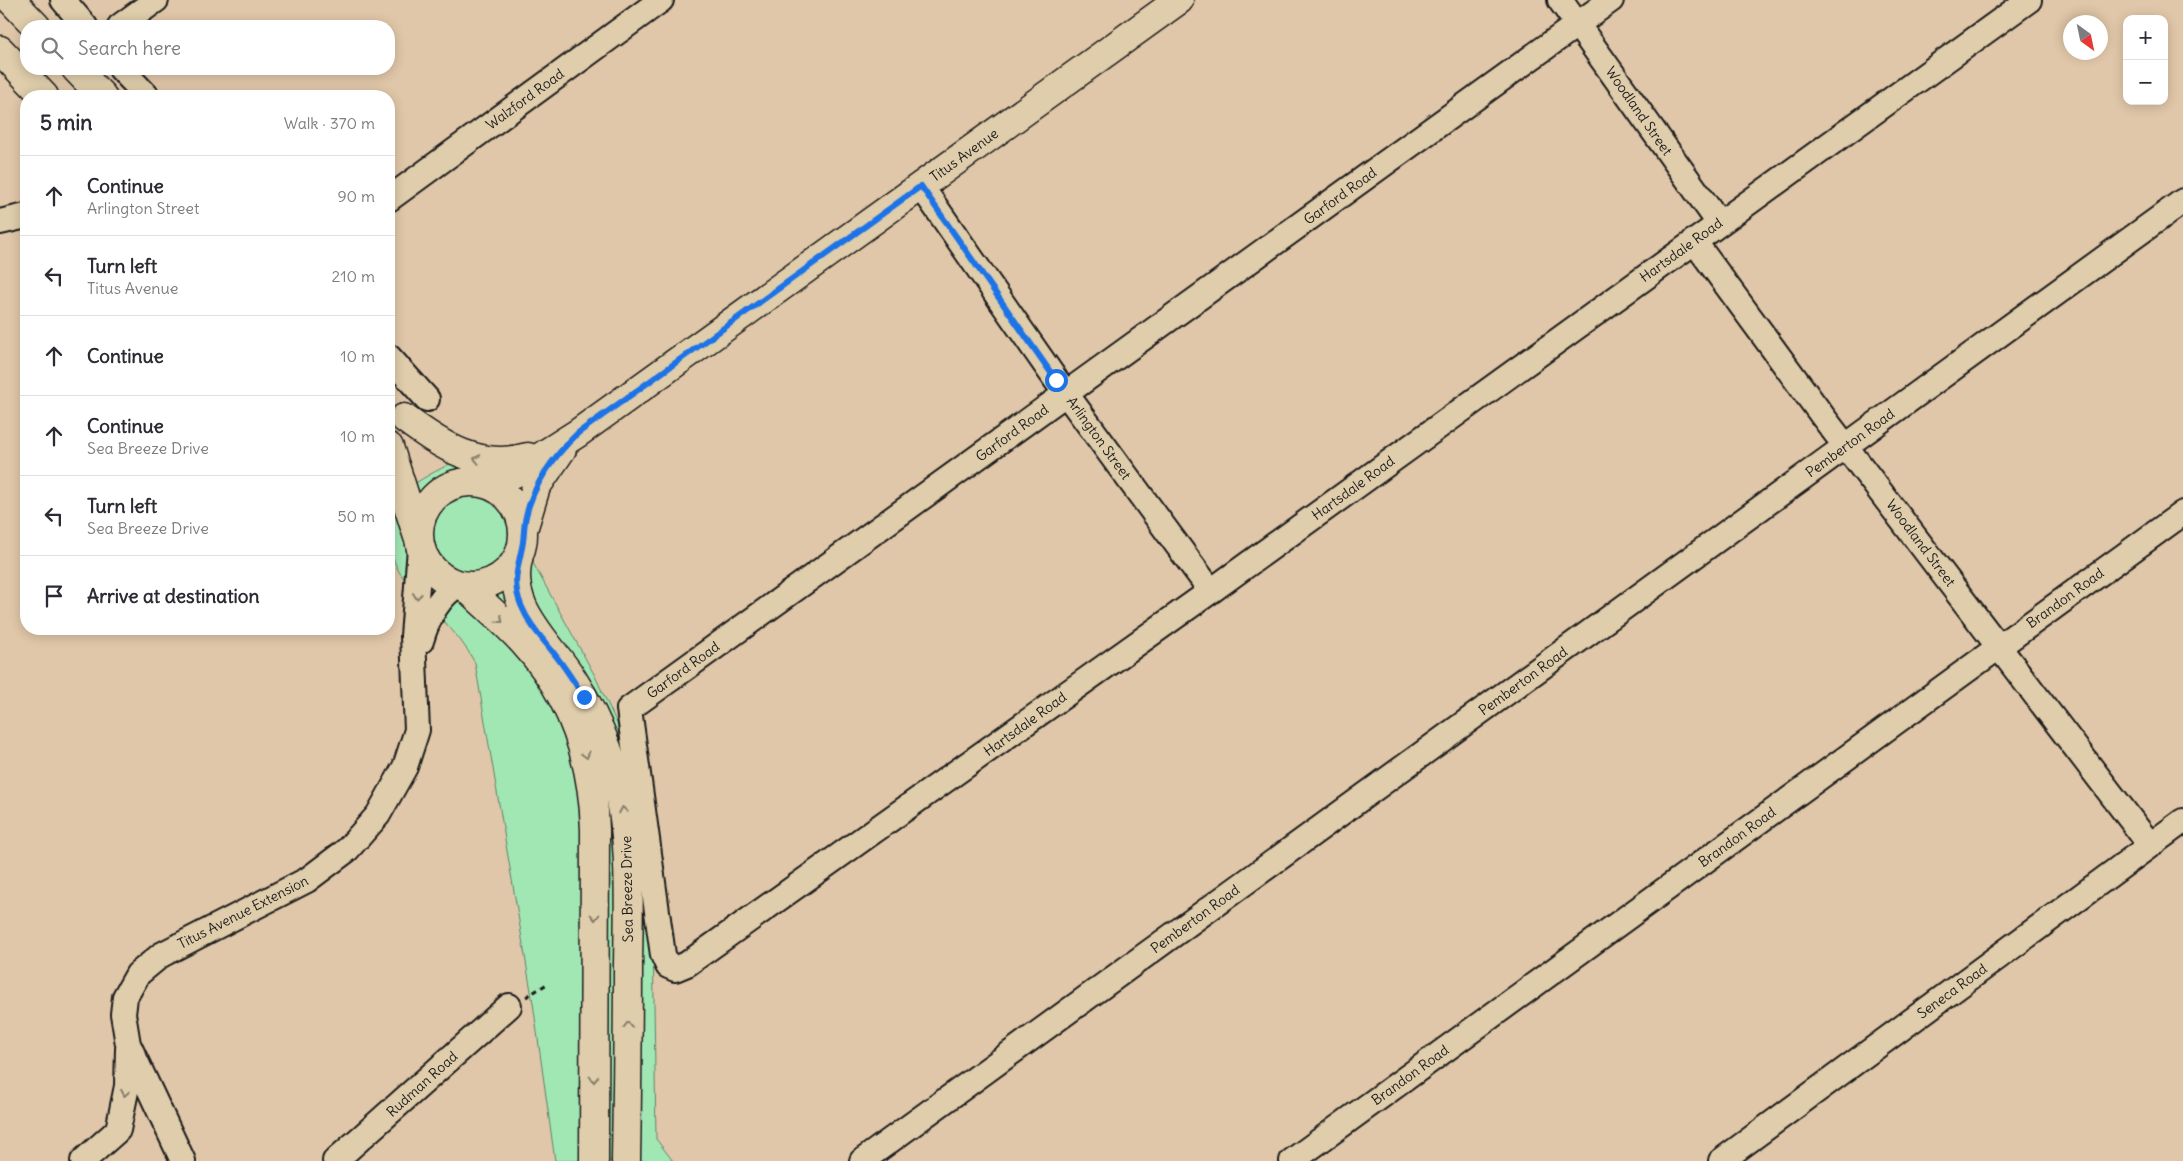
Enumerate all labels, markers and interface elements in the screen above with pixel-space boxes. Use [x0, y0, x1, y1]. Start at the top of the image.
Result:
north arrow [2063, 15, 2108, 60]
map controls [2123, 15, 2168, 105]
button: + [2123, 15, 2168, 60]
search box [20, 20, 395, 75]
icon: search [38, 34, 66, 62]
text: Search here [78, 36, 181, 60]
button: − [2123, 60, 2168, 105]
street label: Woodland Street [1602, 63, 1676, 159]
street label: Walzford Road [482, 65, 568, 133]
text: 5 min [40, 109, 92, 136]
text: Walk · 370 m [284, 113, 375, 133]
street label: Titus Avenue [926, 124, 1002, 186]
street label: Garford Road [1300, 163, 1380, 229]
text: Continue [87, 174, 164, 198]
icon: ahead [40, 182, 68, 210]
text: 90 m [337, 186, 375, 206]
text: Arlington Street [87, 198, 199, 218]
street label: Hartsdale Road [1636, 214, 1726, 286]
text: Turn left [87, 254, 157, 278]
icon: left [40, 262, 68, 290]
text: 210 m [332, 266, 375, 286]
text: Titus Avenue [87, 278, 178, 298]
icon: ahead [40, 342, 68, 370]
text: Continue [87, 344, 164, 368]
text: 10 m [340, 346, 375, 366]
route start [1045, 369, 1068, 392]
street label: Arlington Street [1063, 393, 1135, 483]
street label: Garford Road [972, 400, 1052, 466]
street label: Pemberton Road [1802, 405, 1898, 481]
text: Continue [87, 414, 164, 438]
icon: ahead [40, 422, 68, 450]
text: 10 m [340, 426, 375, 446]
text: Sea Breeze Drive [87, 438, 209, 458]
street label: Hartsdale Road [1308, 452, 1398, 524]
one-way arrow [472, 454, 481, 465]
text: Turn left [87, 494, 157, 518]
street label: Woodland Street [1882, 496, 1960, 590]
icon: left [40, 502, 68, 530]
text: 50 m [337, 506, 375, 526]
text: Sea Breeze Drive [87, 518, 209, 538]
street label: Brandon Road [2023, 564, 2107, 632]
icon: arrive [40, 582, 68, 610]
text: Arrive at destination [87, 584, 260, 608]
one-way arrow [412, 593, 423, 601]
one-way arrow [495, 614, 504, 623]
street label: Garford Road [643, 637, 723, 703]
street label: Pemberton Road [1475, 643, 1571, 719]
route end [573, 686, 596, 709]
street label: Hartsdale Road [980, 688, 1070, 760]
one-way arrow [580, 751, 590, 759]
street label: Brandon Road [1695, 803, 1779, 871]
one-way arrow [619, 806, 629, 815]
street label: Sea Breeze Drive [617, 836, 637, 942]
street label: Titus Avenue Extension [175, 871, 311, 953]
street label: Pemberton Road [1147, 881, 1243, 957]
one-way arrow [590, 914, 600, 921]
street label: Seneca Road [1913, 960, 1991, 1022]
one-way arrow [622, 1021, 633, 1029]
street label: Brandon Road [1368, 1041, 1452, 1109]
street label: Rudman Road [383, 1047, 461, 1121]
one-way arrow [589, 1076, 599, 1084]
one-way arrow [121, 1089, 131, 1097]

